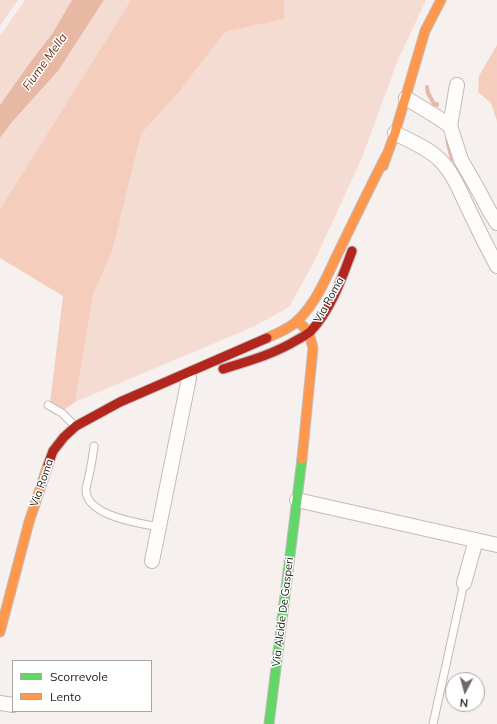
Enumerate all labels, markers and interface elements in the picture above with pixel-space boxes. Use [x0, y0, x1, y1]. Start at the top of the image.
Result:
water label: Fiume Mella [20, 31, 70, 93]
street label: Via Roma [311, 275, 347, 325]
street label: Via Roma [28, 457, 56, 509]
street label: Via Alcide De Gasperi [270, 556, 296, 668]
legend [12, 660, 152, 712]
text: Scorrevole [50, 669, 108, 684]
north arrow [445, 672, 485, 712]
text: Lento [50, 689, 81, 704]
text: N [459, 696, 469, 710]

